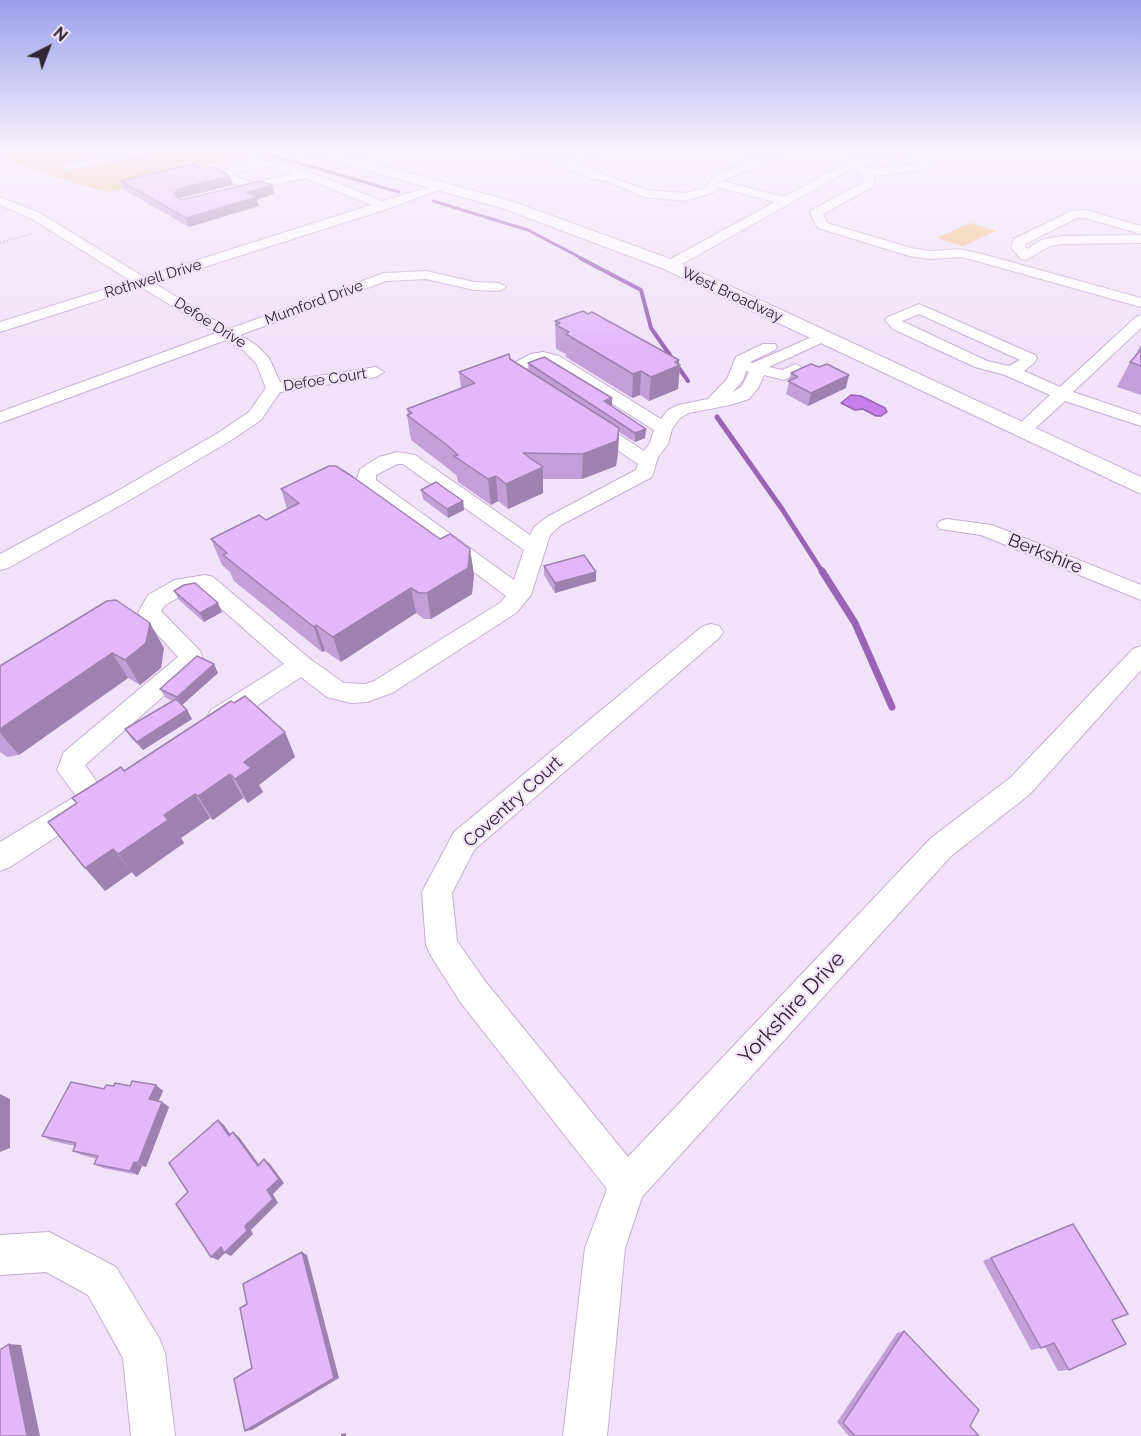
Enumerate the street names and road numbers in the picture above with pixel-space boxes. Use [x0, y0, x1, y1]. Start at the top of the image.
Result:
street label: Rothwell Drive [102, 256, 204, 302]
street label: West Broadway [679, 264, 785, 326]
street label: Mumford Drive [262, 277, 366, 329]
street label: Defoe Drive [171, 294, 249, 352]
street label: Defoe Court [282, 365, 368, 395]
street label: Berkshire [1005, 529, 1085, 579]
street label: Coventry Court [459, 752, 567, 852]
street label: Yorkshire Drive [734, 947, 850, 1069]

